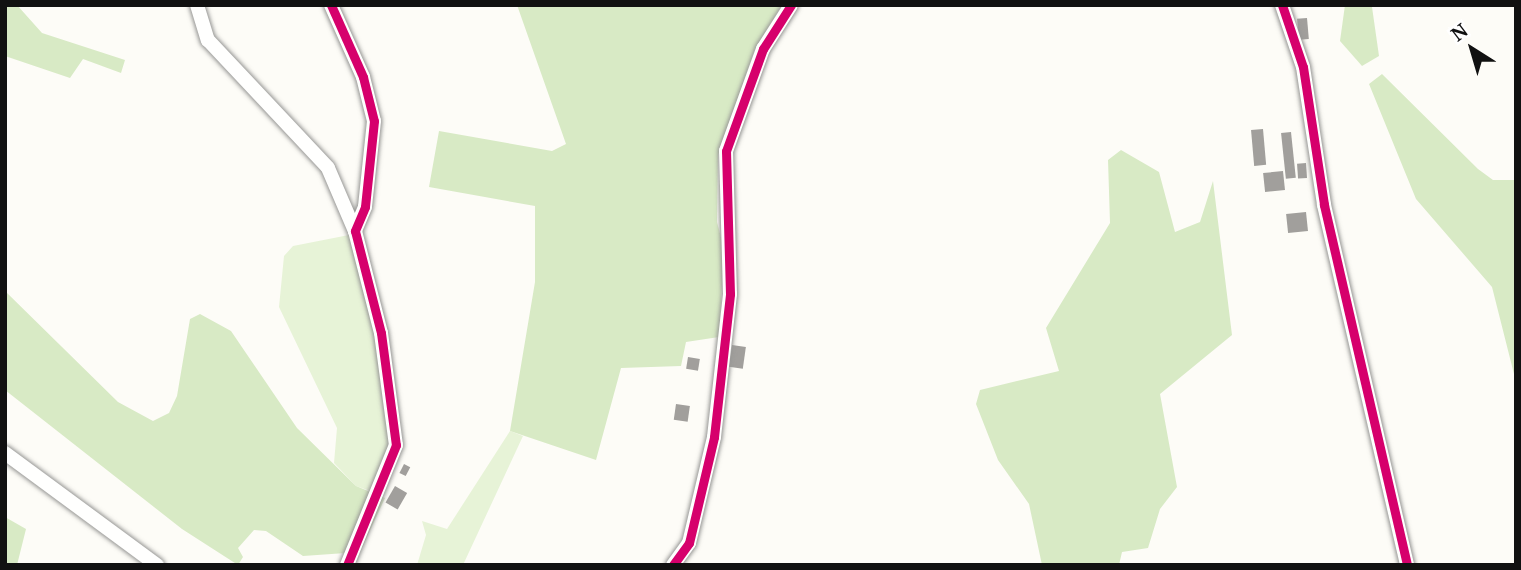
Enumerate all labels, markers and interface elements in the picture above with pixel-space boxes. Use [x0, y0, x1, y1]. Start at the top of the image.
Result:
north arrow [1437, 14, 1507, 84]
text: N [1446, 17, 1473, 47]

